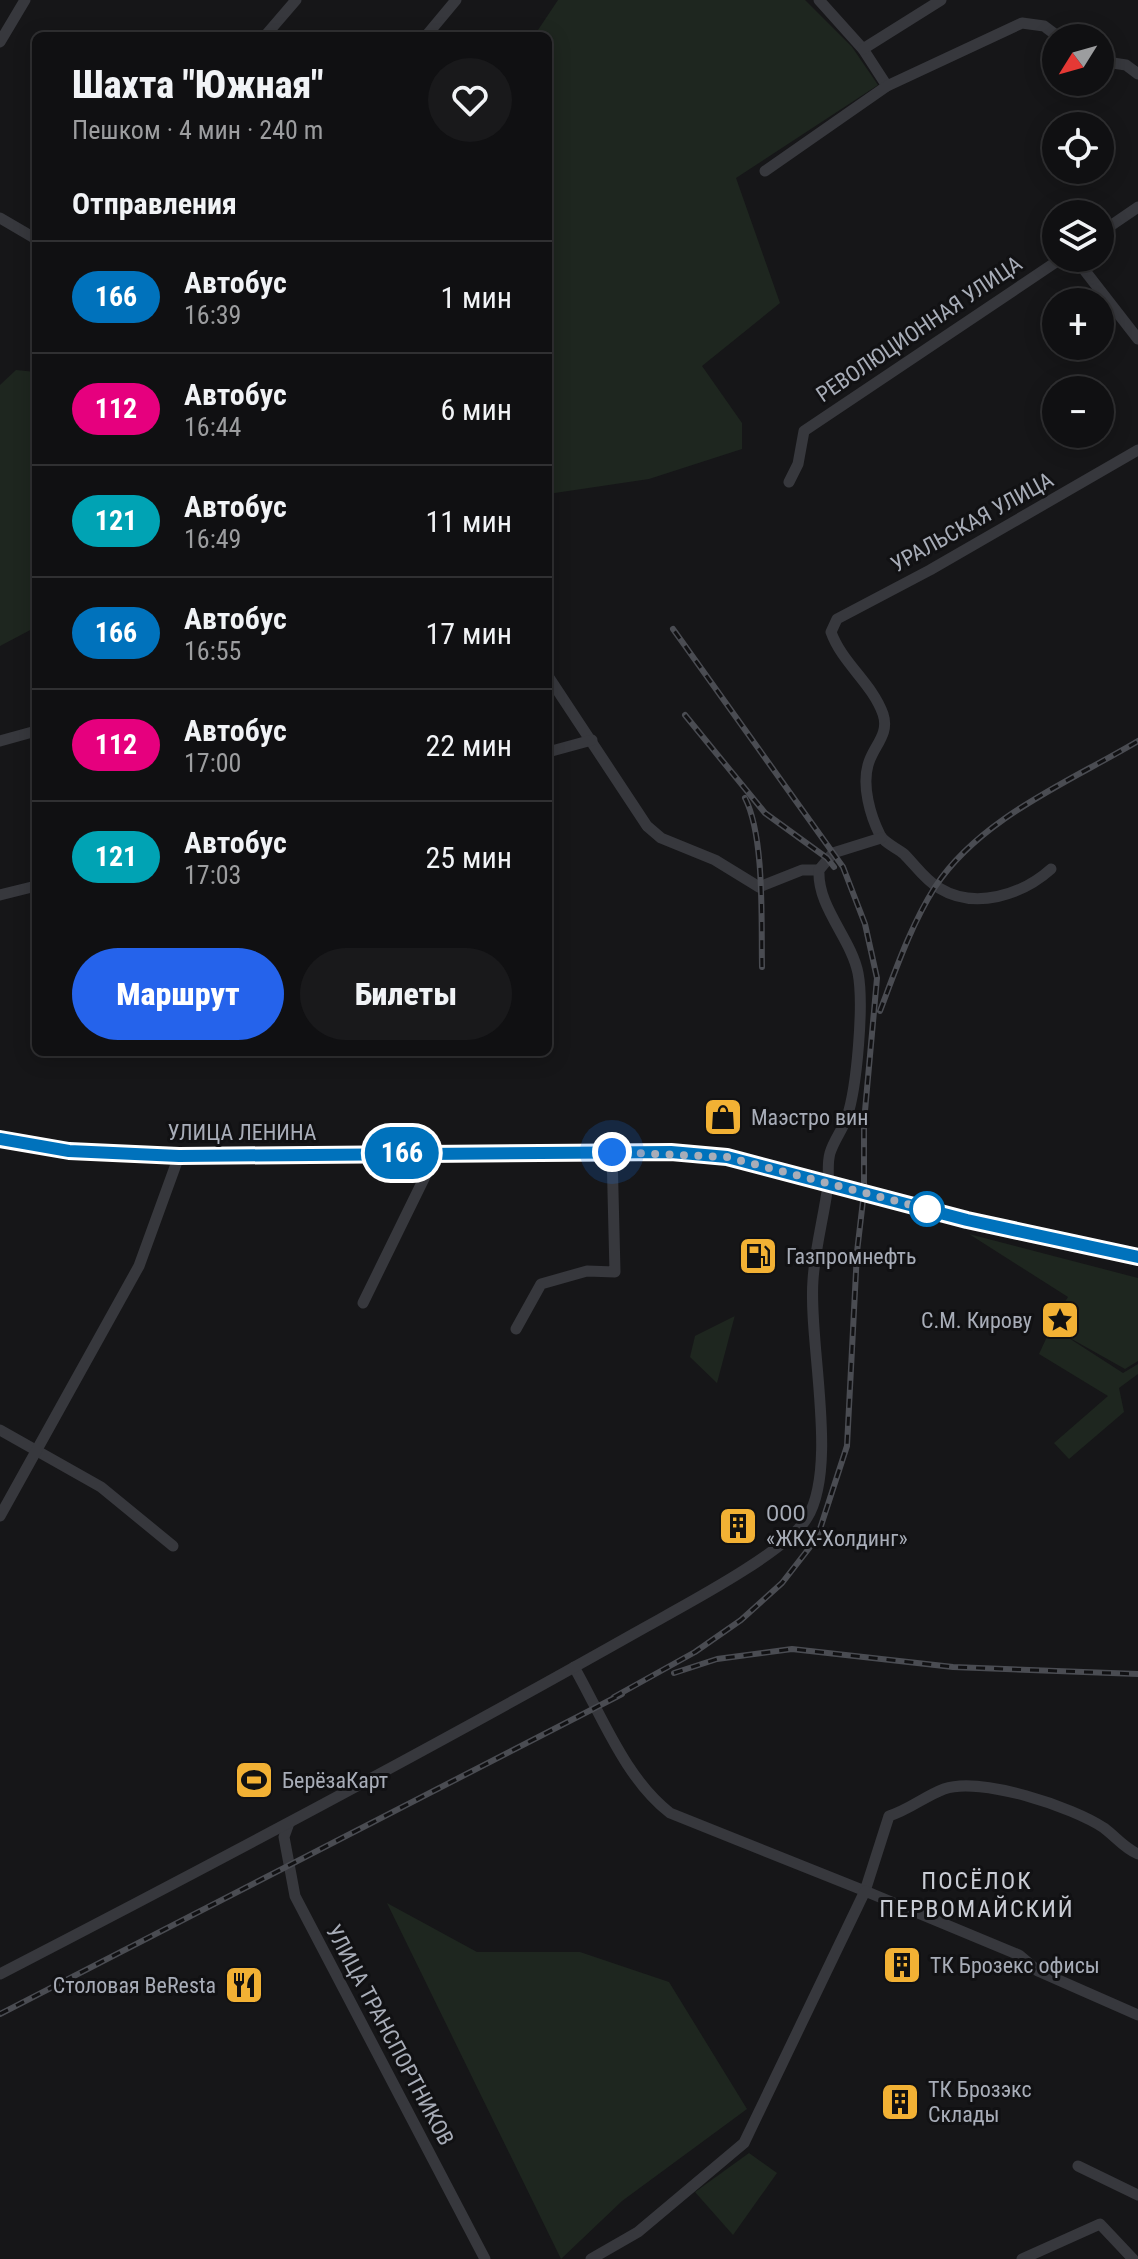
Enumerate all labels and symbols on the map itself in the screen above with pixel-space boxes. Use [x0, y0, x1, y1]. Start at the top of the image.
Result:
north arrow [1042, 24, 1114, 96]
street label: РЕВОЛЮЦИОННАЯ УЛИЦА [811, 251, 1027, 407]
street label: УРАЛЬСКАЯ УЛИЦА [886, 467, 1058, 577]
shop icon: Маэстро вин [702, 1096, 744, 1138]
place label: Маэстро вин [751, 1105, 868, 1130]
street label: УЛИЦА ЛЕНИНА [168, 1120, 317, 1145]
line badge: 166 [356, 1127, 448, 1179]
your location [592, 1132, 632, 1172]
unlabelled marker [910, 1192, 944, 1226]
fuel station icon: Газпромнефть [737, 1235, 779, 1277]
place label: Газпромнефть [786, 1244, 917, 1269]
place icon: С.М. Кирову [1039, 1299, 1081, 1341]
place label: С.М. Кирову [921, 1308, 1032, 1333]
place label: ООО «ЖКХ-Холдинг» [766, 1501, 908, 1551]
building icon: ООО «ЖКХ-Холдинг» [717, 1505, 759, 1547]
sports icon: БерёзаКарт [233, 1759, 275, 1801]
place label: БерёзаКарт [282, 1768, 388, 1793]
district label: ПОСЁЛОК ПЕРВОМАЙСКИЙ [879, 1867, 1075, 1923]
street label: УЛИЦА ТРАНСПОРТНИКОВ [321, 1920, 459, 2150]
building icon: ТК Брозекс офисы [881, 1944, 923, 1986]
place label: ТК Брозекс офисы [930, 1953, 1100, 1978]
restaurant icon: Столовая BeResta [223, 1964, 265, 2006]
place label: Столовая BeResta [53, 1973, 216, 1998]
place label: ТК Брозэкс Склады [928, 2077, 1032, 2127]
building icon: ТК Брозэкс Склады [879, 2081, 921, 2123]

